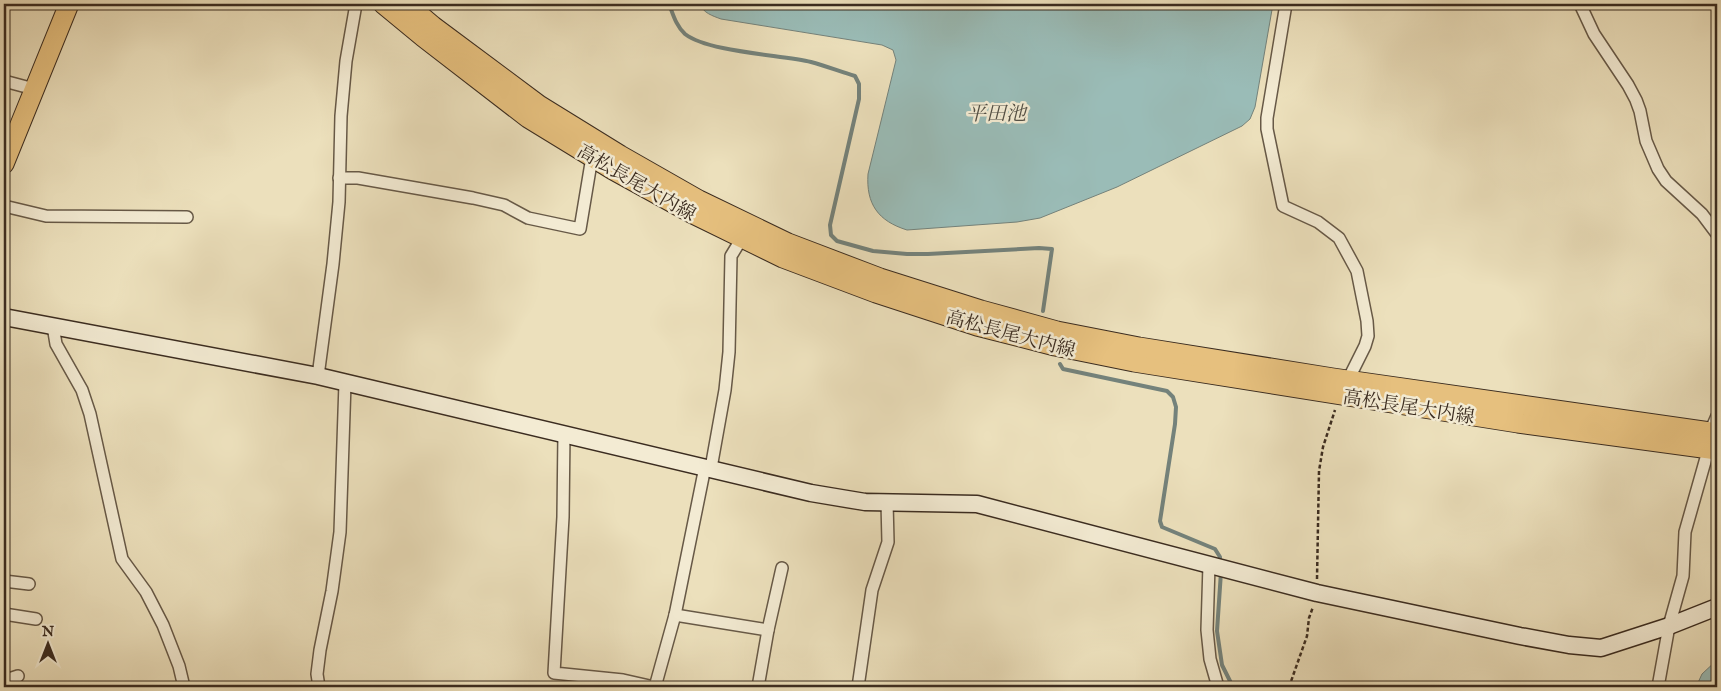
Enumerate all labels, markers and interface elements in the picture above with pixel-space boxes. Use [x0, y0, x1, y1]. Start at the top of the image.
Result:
water label: 平田池 [966, 102, 1028, 127]
street label: 高松長尾大内線 [572, 140, 700, 227]
street label: 高松長尾大内線 [943, 306, 1078, 364]
street label: 高松長尾大内線 [1341, 386, 1476, 430]
north arrow [22, 618, 72, 668]
text: N [41, 623, 54, 641]

